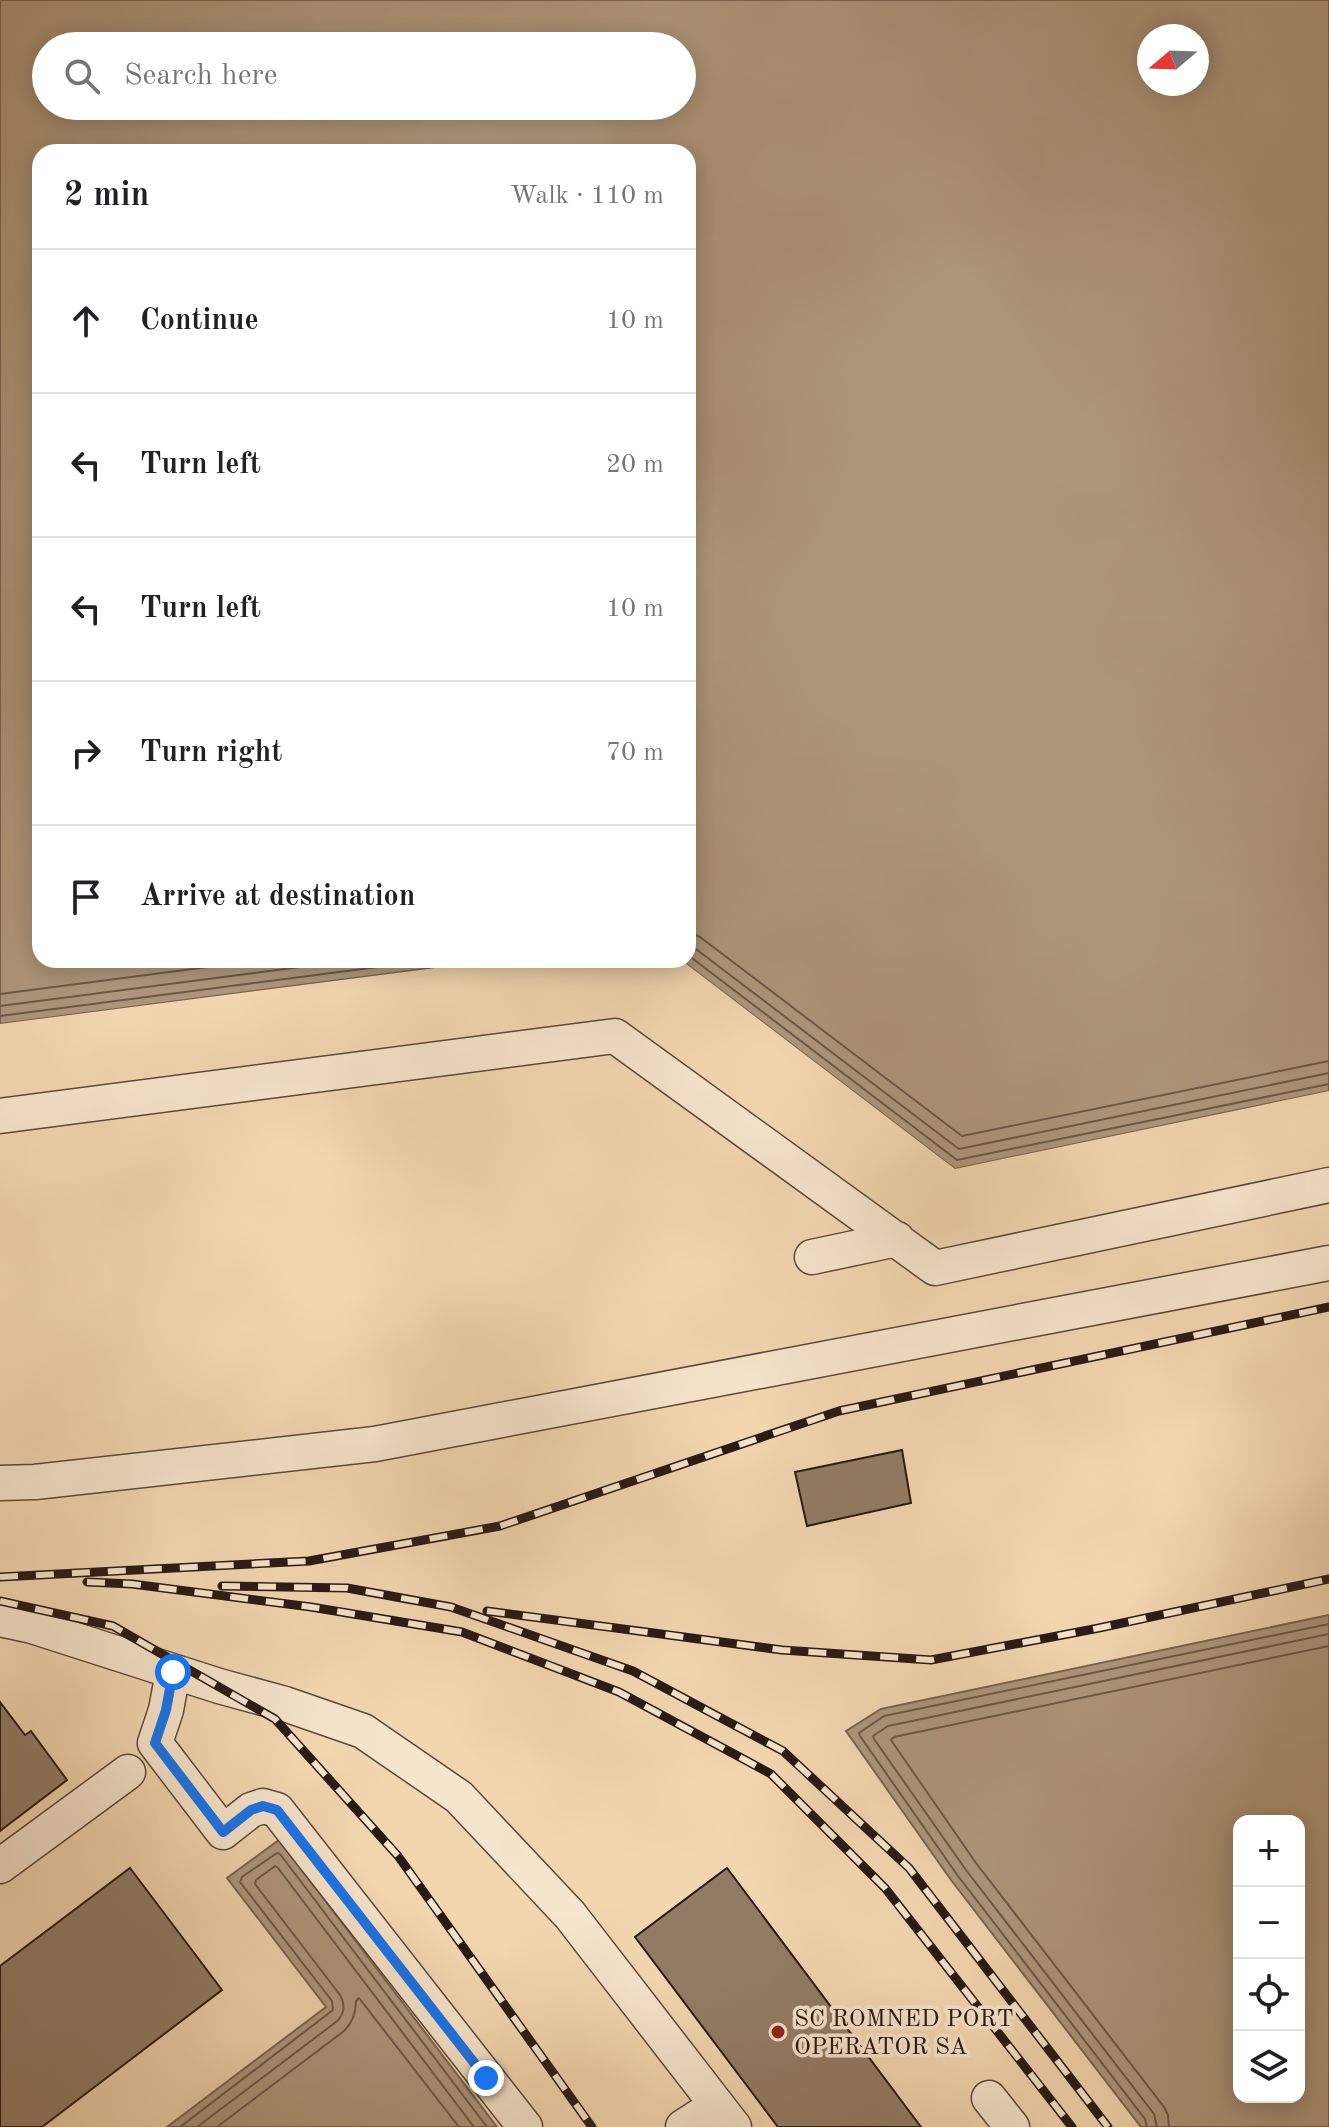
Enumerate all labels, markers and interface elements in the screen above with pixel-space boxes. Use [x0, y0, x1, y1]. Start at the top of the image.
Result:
north arrow [1137, 24, 1209, 96]
search box [32, 32, 696, 120]
icon: search [60, 54, 104, 98]
text: Search here [124, 61, 278, 91]
text: 2 min [64, 179, 149, 213]
text: Walk · 110 m [510, 183, 664, 209]
icon: ahead [64, 299, 108, 343]
text: Continue [140, 306, 259, 336]
text: 10 m [606, 308, 664, 334]
icon: left [64, 443, 108, 487]
text: Turn left [140, 450, 261, 480]
text: 20 m [606, 452, 664, 478]
icon: left [64, 587, 108, 631]
text: Turn left [140, 594, 261, 624]
text: 10 m [606, 596, 664, 622]
icon: right [64, 731, 108, 775]
text: Turn right [140, 738, 282, 768]
text: 70 m [606, 740, 664, 766]
icon: arrive [64, 875, 108, 919]
text: Arrive at destination [140, 882, 415, 912]
route start [155, 1654, 191, 1690]
map controls [1233, 1815, 1305, 2103]
button: + [1233, 1815, 1305, 1887]
button: − [1233, 1887, 1305, 1959]
button: locate [1233, 1959, 1305, 2031]
place label: SC ROMNED PORT OPERATOR SA [794, 2008, 1014, 2060]
marker: SC ROMNED PORT OPERATOR SA [769, 2023, 787, 2041]
button: layers [1233, 2031, 1305, 2103]
route end [468, 2060, 504, 2096]

